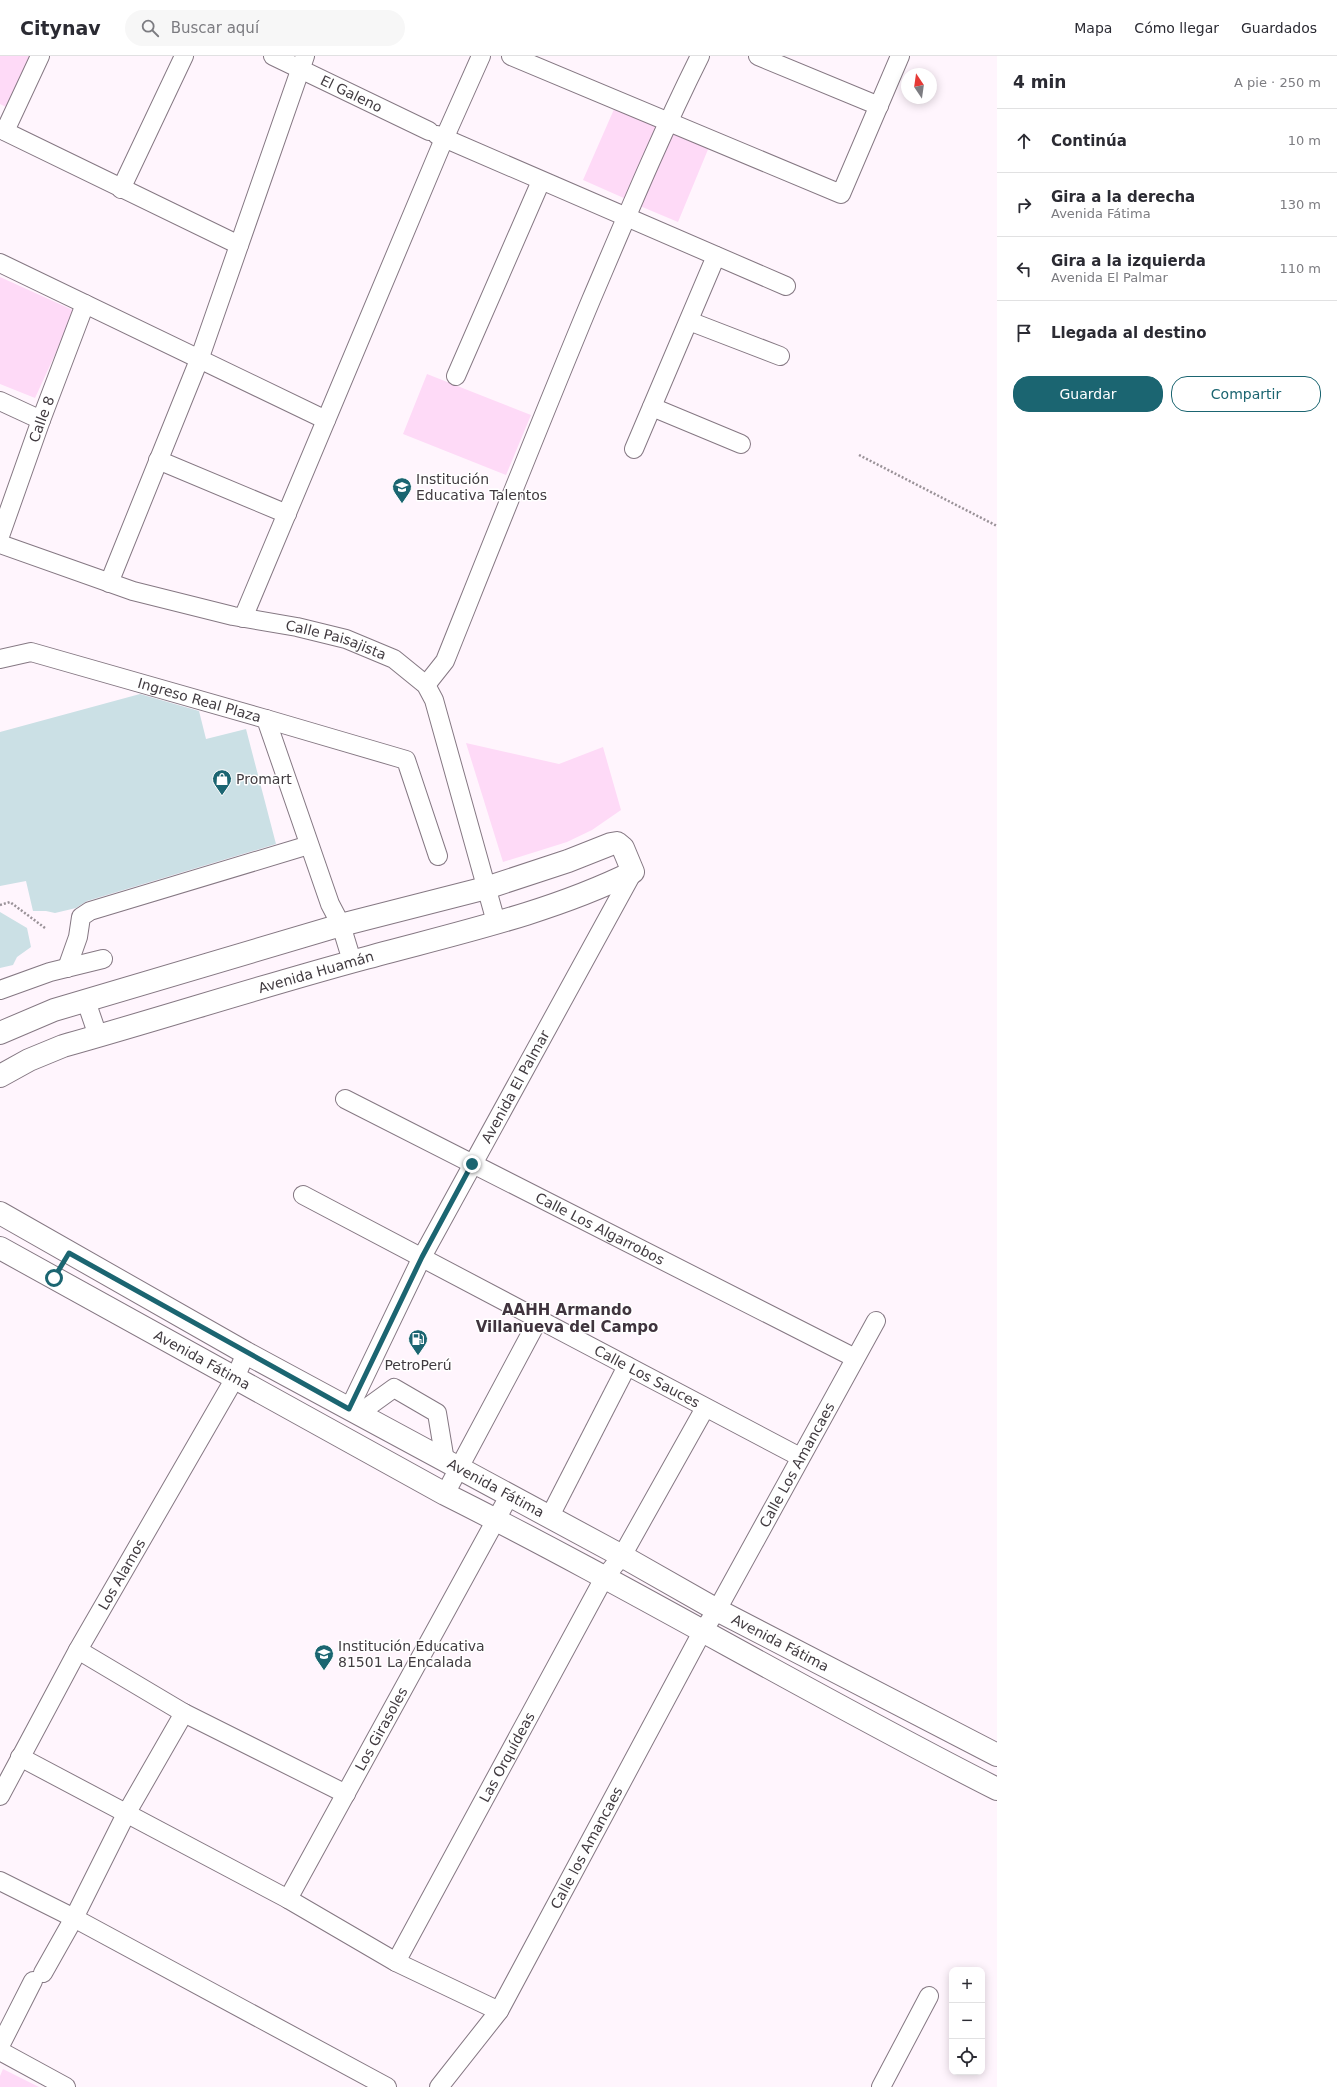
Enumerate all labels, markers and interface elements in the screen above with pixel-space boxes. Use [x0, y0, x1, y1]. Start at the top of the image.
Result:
search box [125, 10, 405, 46]
text: Citynav [20, 17, 101, 39]
icon: search [139, 17, 161, 39]
text: Buscar aquí [171, 19, 259, 37]
text: Mapa [1074, 20, 1112, 36]
text: Cómo llegar [1134, 20, 1219, 36]
text: Guardados [1241, 20, 1317, 36]
north arrow [901, 68, 937, 104]
street label: El Galeno [318, 72, 385, 115]
text: 4 min [1013, 72, 1066, 92]
text: A pie · 250 m [1234, 75, 1321, 90]
icon: ahead [1013, 130, 1035, 152]
text: Continúa [1051, 132, 1127, 150]
text: 10 m [1288, 133, 1321, 148]
text: Gira a la derecha [1051, 188, 1195, 206]
icon: right [1013, 194, 1035, 216]
text: 130 m [1279, 197, 1321, 212]
text: Avenida Fátima [1051, 206, 1151, 221]
text: Gira a la izquierda [1051, 252, 1206, 270]
icon: left [1013, 258, 1035, 280]
text: 110 m [1279, 261, 1321, 276]
text: Avenida El Palmar [1051, 270, 1168, 285]
icon: arrive [1013, 322, 1035, 344]
text: Llegada al destino [1051, 324, 1206, 342]
button: Guardar [1013, 376, 1163, 412]
button: Compartir [1171, 376, 1321, 412]
street label: Calle 8 [26, 394, 57, 444]
place label: Institución Educativa Talentos [416, 471, 547, 503]
school or university icon: Institución Educativa Talentos [391, 476, 413, 504]
street label: Calle Paisajista [284, 617, 389, 663]
street label: Ingreso Real Plaza [136, 675, 263, 725]
shop icon: Promart [211, 768, 233, 796]
place label: Promart [236, 771, 292, 787]
street label: Avenida Huamán [256, 948, 376, 996]
street label: Avenida El Palmar [478, 1027, 553, 1146]
route end [463, 1155, 481, 1173]
street label: Calle Los Algarrobos [533, 1189, 667, 1268]
route start [45, 1269, 63, 1287]
district label: AAHH Armando Villanueva del Campo [476, 1301, 658, 1336]
street label: Avenida Fátima [151, 1327, 253, 1393]
fuel station icon: PetroPerú [407, 1328, 429, 1356]
street label: Calle Los Sauces [592, 1342, 703, 1411]
place label: PetroPerú [384, 1357, 452, 1373]
street label: Calle Los Amancaes [756, 1400, 838, 1530]
street label: Avenida Fátima [445, 1455, 547, 1520]
street label: Los Alamos [95, 1536, 149, 1613]
street label: Avenida Fátima [729, 1611, 832, 1675]
place label: Institución Educativa 81501 La Encalada [338, 1638, 485, 1670]
school or university icon: Institución Educativa 81501 La Encalada [313, 1643, 335, 1671]
street label: Los Girasoles [352, 1684, 411, 1773]
street label: Las Orquídeas [476, 1709, 538, 1805]
street label: Calle los Amancaes [547, 1784, 626, 1912]
map controls [949, 1967, 985, 2075]
button: + [949, 1967, 985, 2003]
button: − [949, 2003, 985, 2039]
button: locate [949, 2039, 985, 2075]

